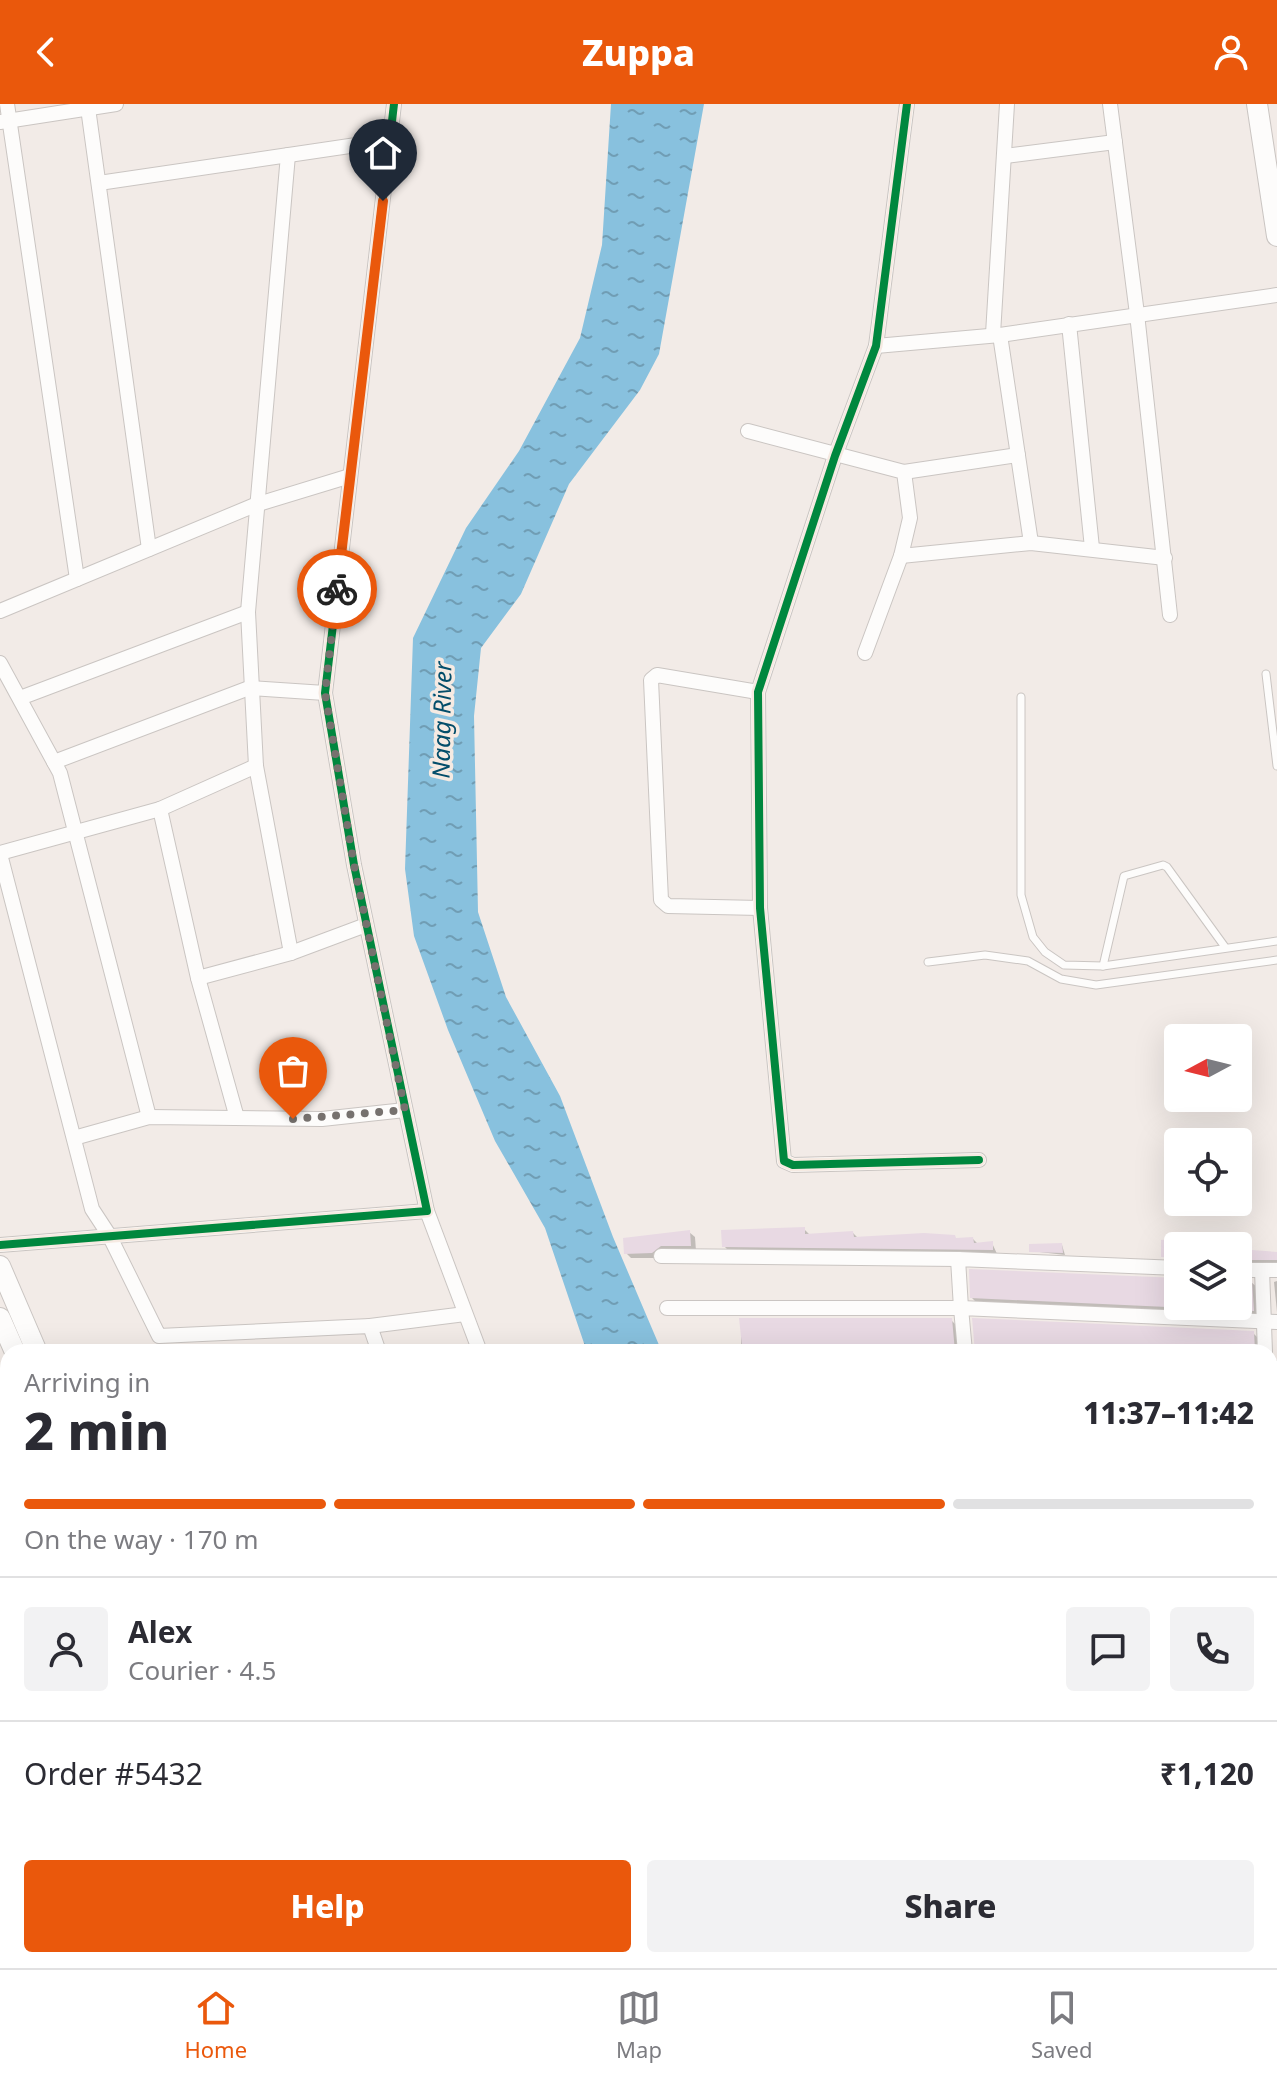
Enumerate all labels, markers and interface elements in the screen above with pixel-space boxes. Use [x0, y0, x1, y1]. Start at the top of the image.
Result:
text: Zuppa [582, 28, 695, 77]
icon: back [24, 30, 68, 74]
icon: person [1209, 30, 1253, 74]
pin [349, 119, 417, 201]
icon: home [361, 131, 405, 175]
courier [297, 549, 377, 629]
icon: bike [315, 567, 359, 611]
water label: Naag River [423, 660, 459, 779]
north arrow [1164, 1024, 1252, 1112]
map controls [1164, 1024, 1252, 1320]
pin [259, 1037, 327, 1119]
icon: bag [271, 1049, 315, 1093]
button: locate [1164, 1128, 1252, 1216]
button: layers [1164, 1232, 1252, 1320]
text: Arriving in [24, 1364, 150, 1400]
text: 11:37–11:42 [1083, 1392, 1254, 1433]
text: 2 min [24, 1394, 169, 1465]
text: On the way · 170 m [24, 1521, 258, 1557]
button: person [24, 1607, 108, 1691]
button: chat [1066, 1607, 1150, 1691]
button: phone [1170, 1607, 1254, 1691]
text: Alex [128, 1611, 192, 1652]
text: Courier · 4.5 [128, 1652, 276, 1688]
text: Order #5432 [24, 1753, 203, 1794]
text: ₹1,120 [1160, 1753, 1254, 1794]
button: Help [24, 1860, 631, 1952]
button: Share [647, 1860, 1254, 1952]
tab: Home [185, 1986, 247, 2064]
tab: Map [616, 1986, 662, 2064]
tab: Saved [1031, 1986, 1092, 2064]

